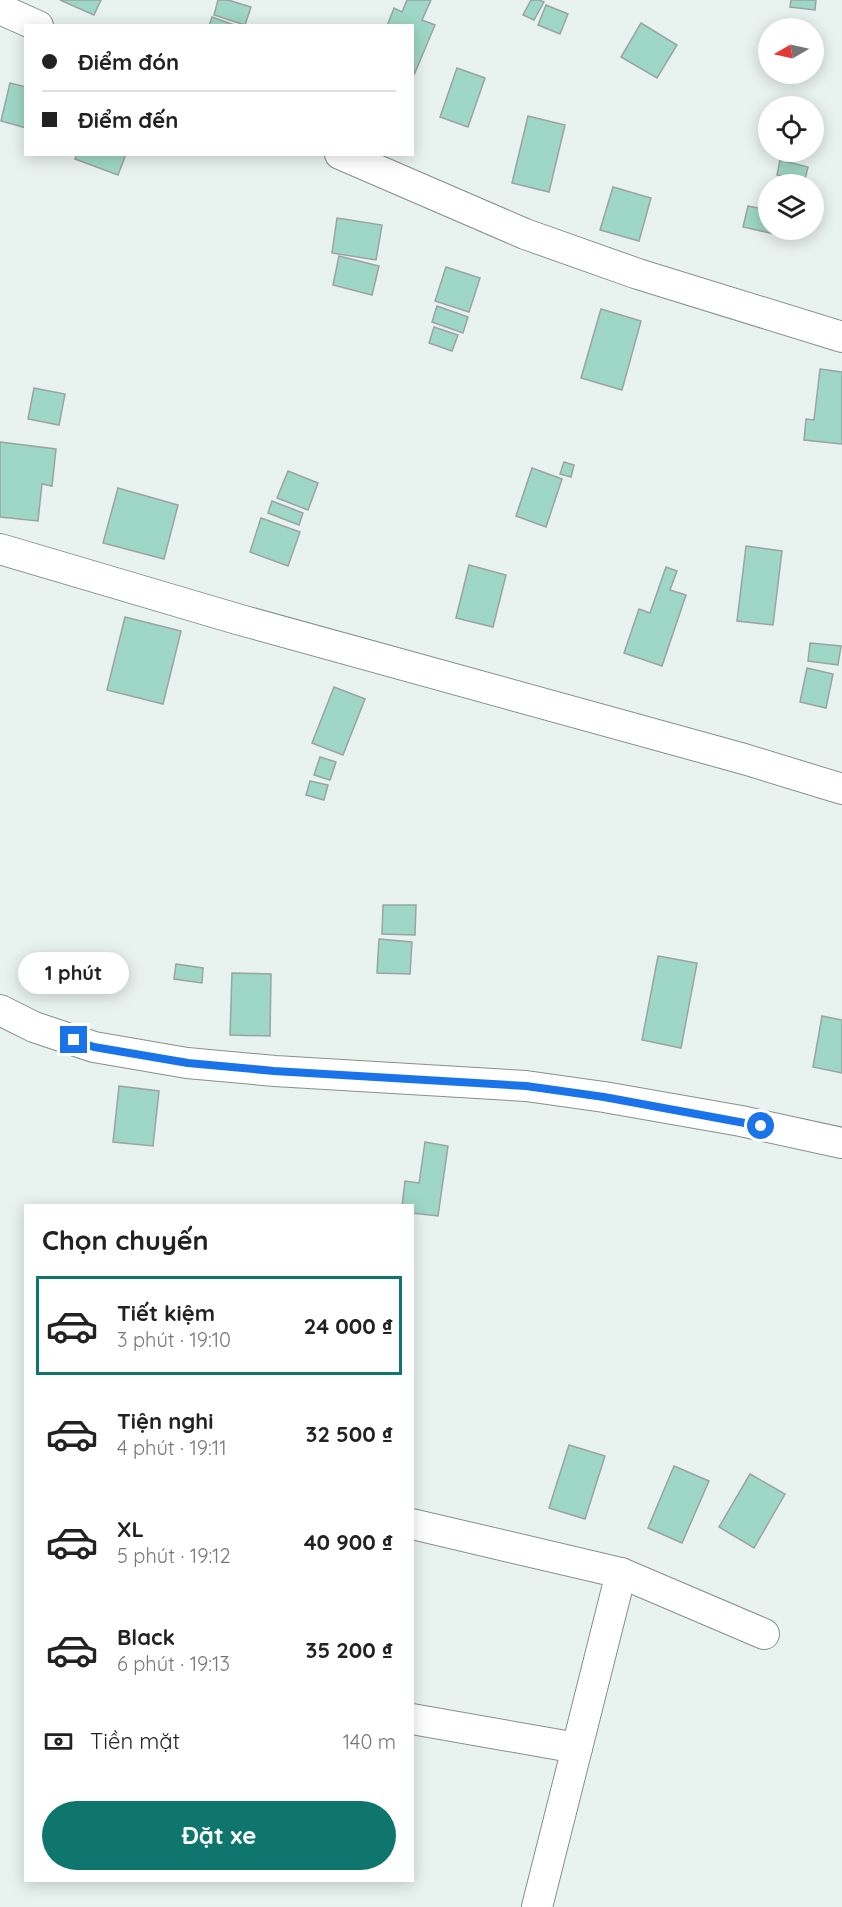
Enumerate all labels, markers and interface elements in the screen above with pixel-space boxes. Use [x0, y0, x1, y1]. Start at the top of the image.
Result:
north arrow [758, 18, 824, 84]
map controls [758, 18, 824, 240]
text: Điểm đón [78, 48, 179, 76]
button: locate [758, 96, 824, 162]
text: Điểm đến [78, 106, 178, 134]
button: layers [758, 174, 824, 240]
callout: 1 phút [19, 953, 130, 995]
text: 1 phút [45, 960, 102, 985]
route end [60, 1026, 87, 1053]
route start [747, 1112, 774, 1139]
text: Chọn chuyến [42, 1223, 209, 1257]
icon: car [45, 1299, 99, 1353]
text: Tiết kiệm [117, 1299, 215, 1327]
text: 24 000 ₫ [304, 1312, 393, 1340]
text: 3 phút · 19:10 [117, 1327, 231, 1352]
icon: car [45, 1407, 99, 1461]
text: Tiện nghi [117, 1407, 213, 1435]
text: 32 500 ₫ [306, 1420, 393, 1448]
text: 4 phút · 19:11 [117, 1435, 227, 1460]
icon: car [45, 1515, 99, 1569]
text: XL [117, 1515, 144, 1543]
text: 40 900 ₫ [304, 1528, 393, 1556]
text: 5 phút · 19:12 [117, 1543, 231, 1568]
icon: car [45, 1623, 99, 1677]
text: Black [117, 1623, 175, 1651]
text: 35 200 ₫ [306, 1636, 393, 1664]
text: 6 phút · 19:13 [117, 1651, 230, 1676]
icon: cash [42, 1725, 75, 1758]
text: Tiền mặt [90, 1727, 180, 1755]
text: 140 m [343, 1729, 396, 1754]
button: Đặt xe [42, 1801, 396, 1870]

